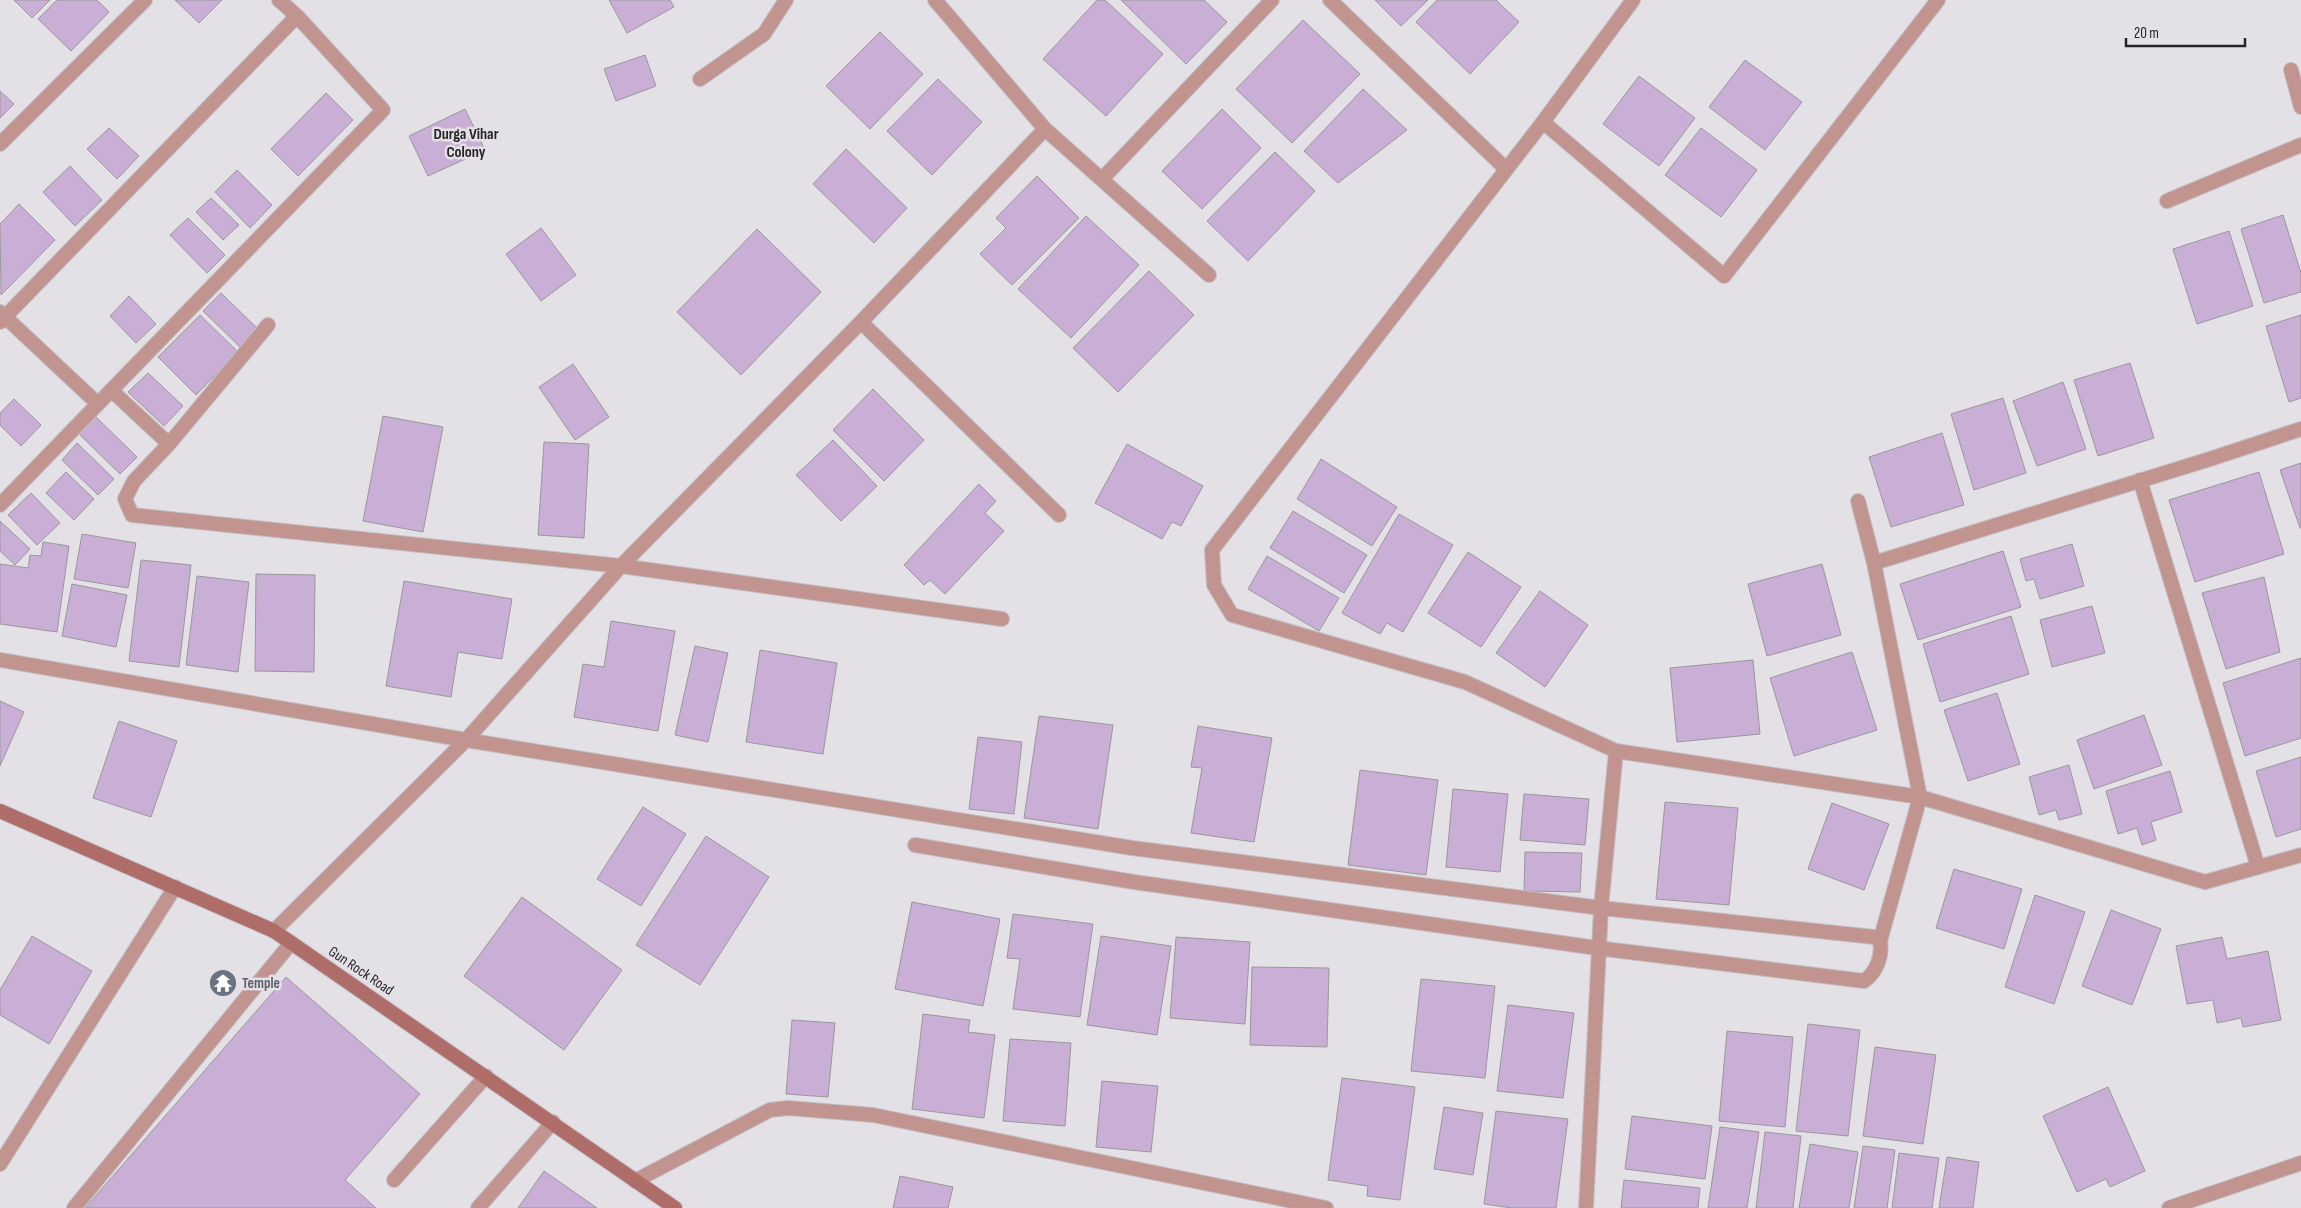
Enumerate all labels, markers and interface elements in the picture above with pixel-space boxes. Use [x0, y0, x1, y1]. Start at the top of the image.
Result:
scale bar [2126, 15, 2245, 47]
text: 20 m [2134, 24, 2159, 43]
district label: Durga Vihar Colony [433, 125, 499, 162]
street label: Gun Rock Road [325, 942, 397, 1000]
temple icon: Temple [208, 968, 238, 998]
place label: Temple [242, 974, 280, 993]

